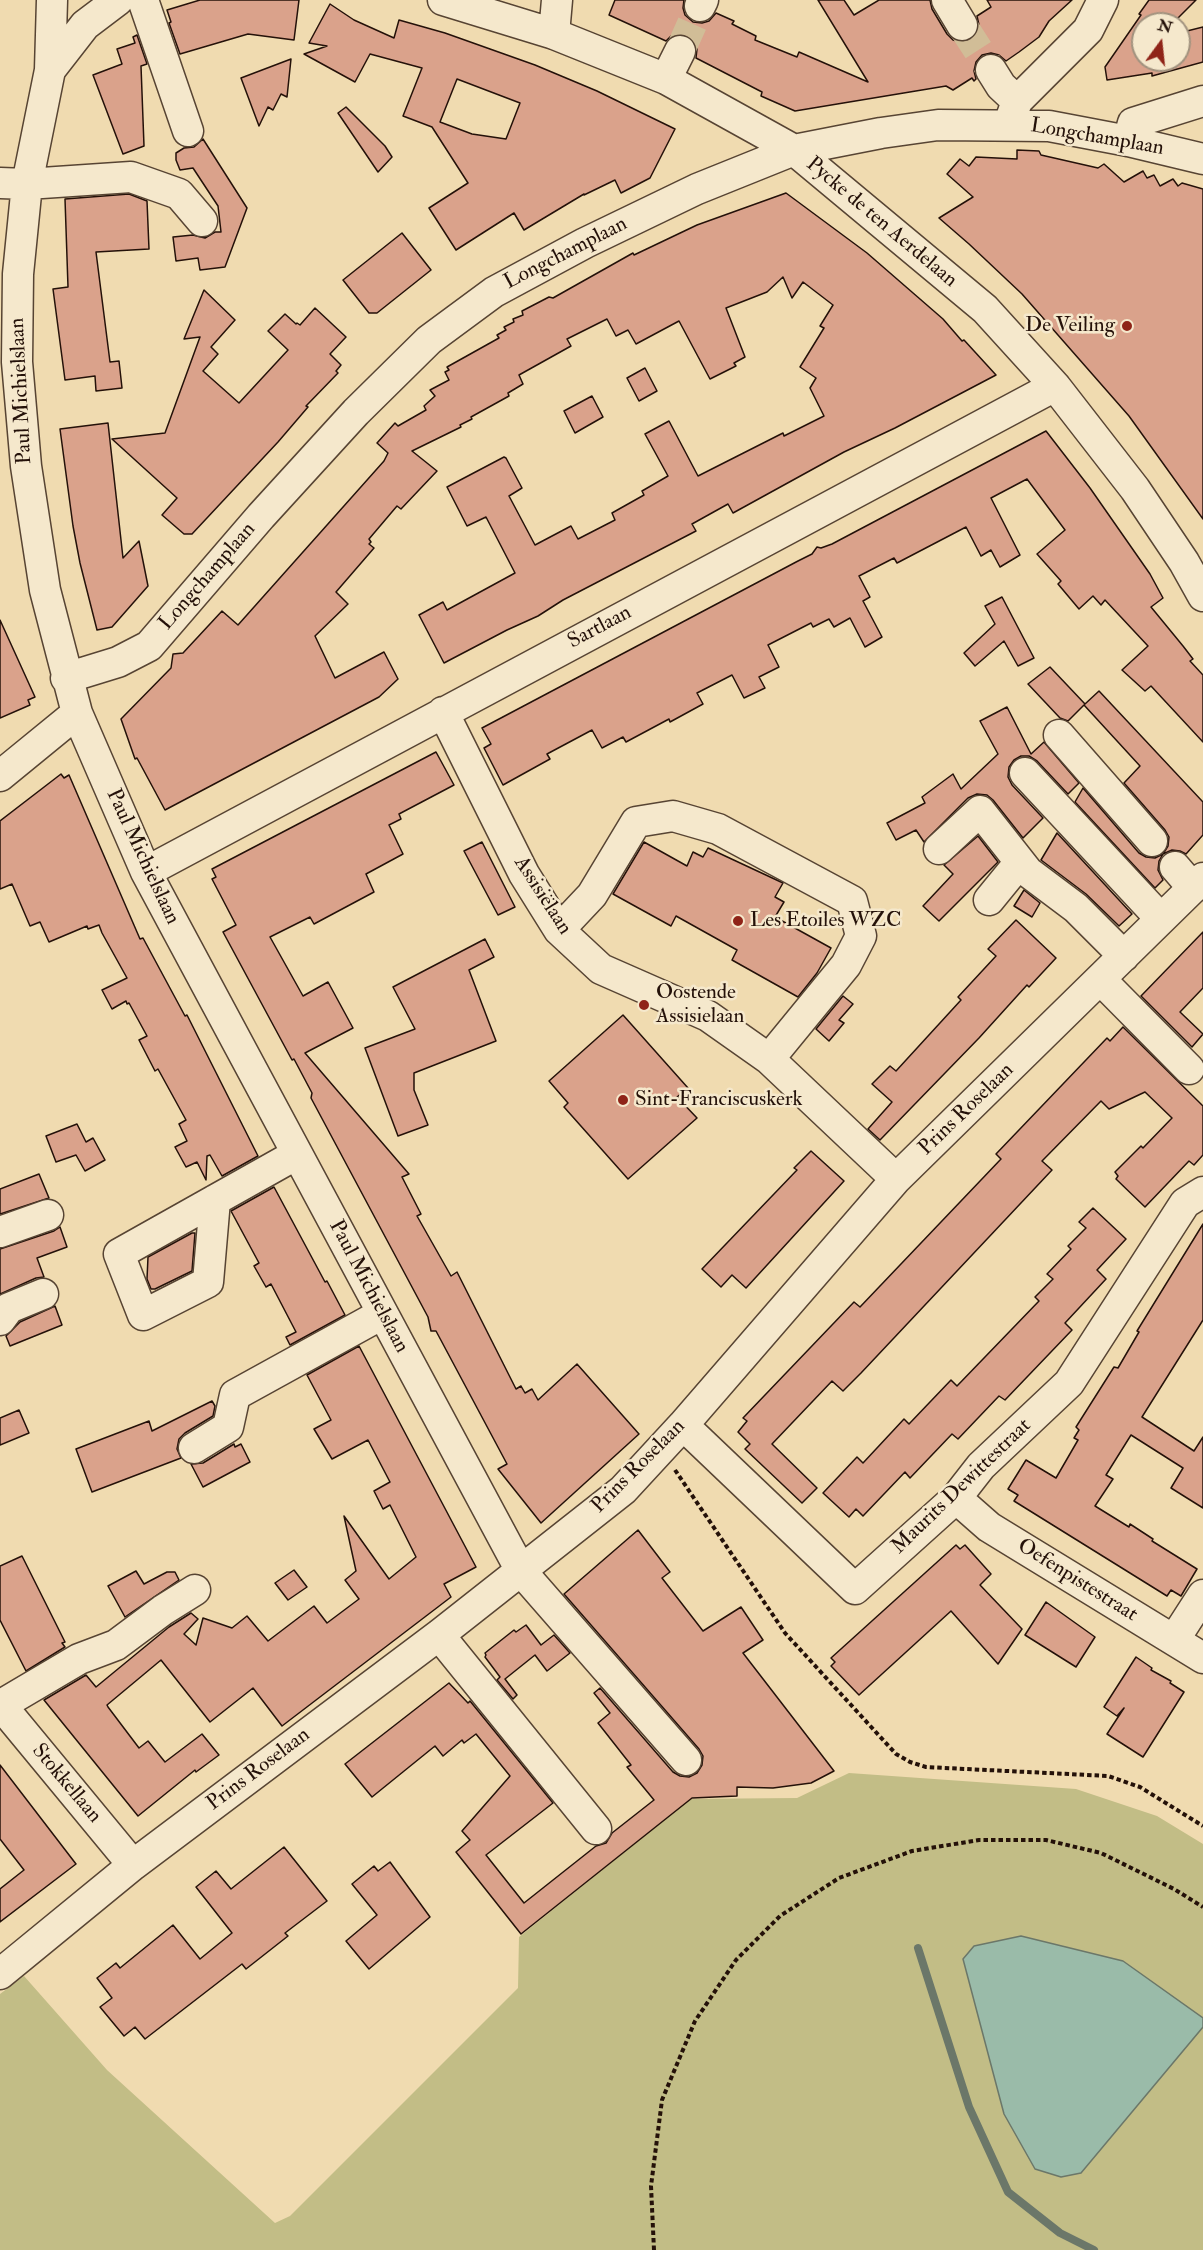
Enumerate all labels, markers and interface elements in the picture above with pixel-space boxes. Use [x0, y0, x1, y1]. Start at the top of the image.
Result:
north arrow [1131, 12, 1191, 72]
text: N [1156, 15, 1175, 38]
street label: Longchamplaan [1028, 114, 1166, 162]
street label: Pycke de ten Aerdelaan [800, 152, 962, 294]
street label: Longchamplaan [500, 212, 632, 296]
place label: De Veiling [1025, 313, 1115, 339]
street label: Paul Michielslaan [6, 317, 38, 465]
marker: De Veiling [1120, 319, 1134, 333]
street label: Longchamplaan [154, 518, 262, 636]
street label: Sartlaan [564, 601, 636, 655]
street label: Paul Michielslaan [100, 785, 184, 929]
street label: Assisiëlaan [507, 852, 577, 940]
place label: Les Etoiles WZC [750, 908, 901, 934]
marker: Les Etoiles WZC [731, 914, 745, 928]
place label: Oostende Assisielaan [656, 980, 744, 1030]
marker: Oostende Assisielaan [637, 998, 651, 1012]
street label: Prins Roselaan [914, 1058, 1020, 1162]
place label: Sint-Franciscuskerk [635, 1087, 803, 1113]
marker: Sint-Franciscuskerk [616, 1093, 630, 1107]
street label: Paul Michielslaan [322, 1216, 414, 1358]
street label: Maurits Dewittestraat [887, 1414, 1037, 1560]
street label: Prins Roselaan [587, 1415, 691, 1519]
street label: Oefenpistestraat [1012, 1534, 1142, 1628]
street label: Prins Roselaan [203, 1723, 315, 1817]
street label: Stokkellaan [26, 1739, 106, 1829]

